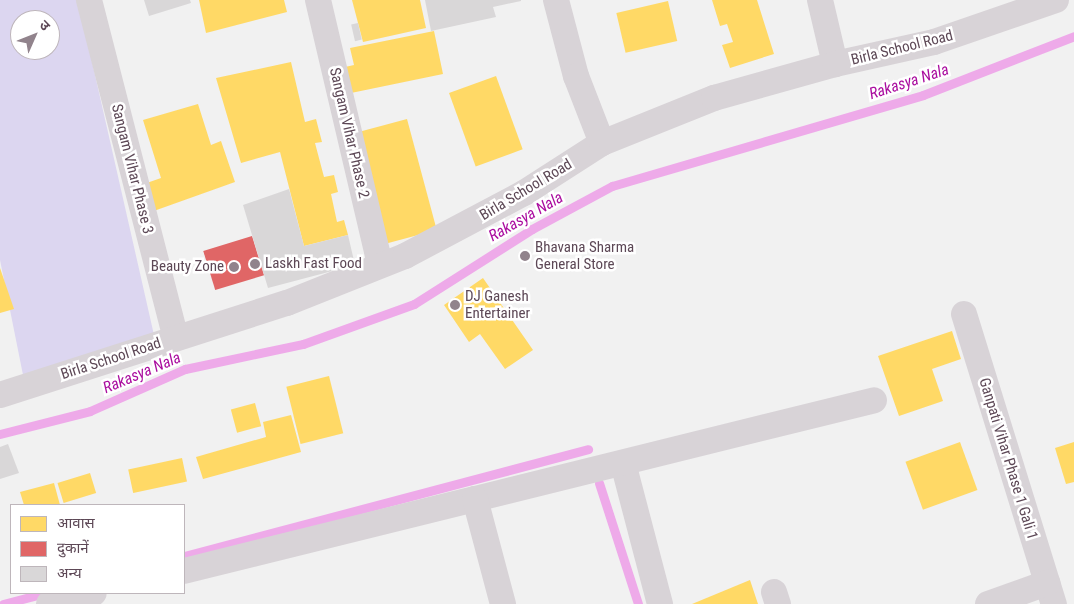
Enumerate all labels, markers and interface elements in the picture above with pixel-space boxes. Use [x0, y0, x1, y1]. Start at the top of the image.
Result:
north arrow [10, 10, 60, 60]
text: उ [36, 17, 54, 34]
street label: Birla School Road [849, 27, 955, 69]
water label: Rakasya Nala [867, 60, 951, 104]
street label: Sangam Vihar Phase 2 [325, 66, 373, 200]
street label: Sangam Vihar Phase 3 [107, 102, 157, 236]
street label: Birla School Road [477, 155, 575, 225]
water label: Rakasya Nala [485, 188, 567, 246]
place label: Bhavana Sharma General Store [535, 238, 634, 273]
marker: Bhavana Sharma General Store [519, 250, 531, 262]
place label: Laskh Fast Food [265, 255, 362, 273]
place label: Beauty Zone [151, 258, 224, 276]
marker: Laskh Fast Food [249, 258, 261, 270]
marker: Beauty Zone [228, 261, 240, 273]
place label: DJ Ganesh Entertainer [465, 287, 530, 322]
marker: DJ Ganesh Entertainer [449, 299, 461, 311]
street label: Birla School Road [59, 334, 163, 384]
water label: Rakasya Nala [100, 348, 184, 398]
street label: Ganpati Vihar Phase 1 Gali 1 [975, 376, 1041, 542]
legend [10, 504, 185, 594]
text: आवास [57, 514, 95, 532]
text: दुकानें [57, 539, 89, 557]
text: अन्य [57, 564, 82, 582]

